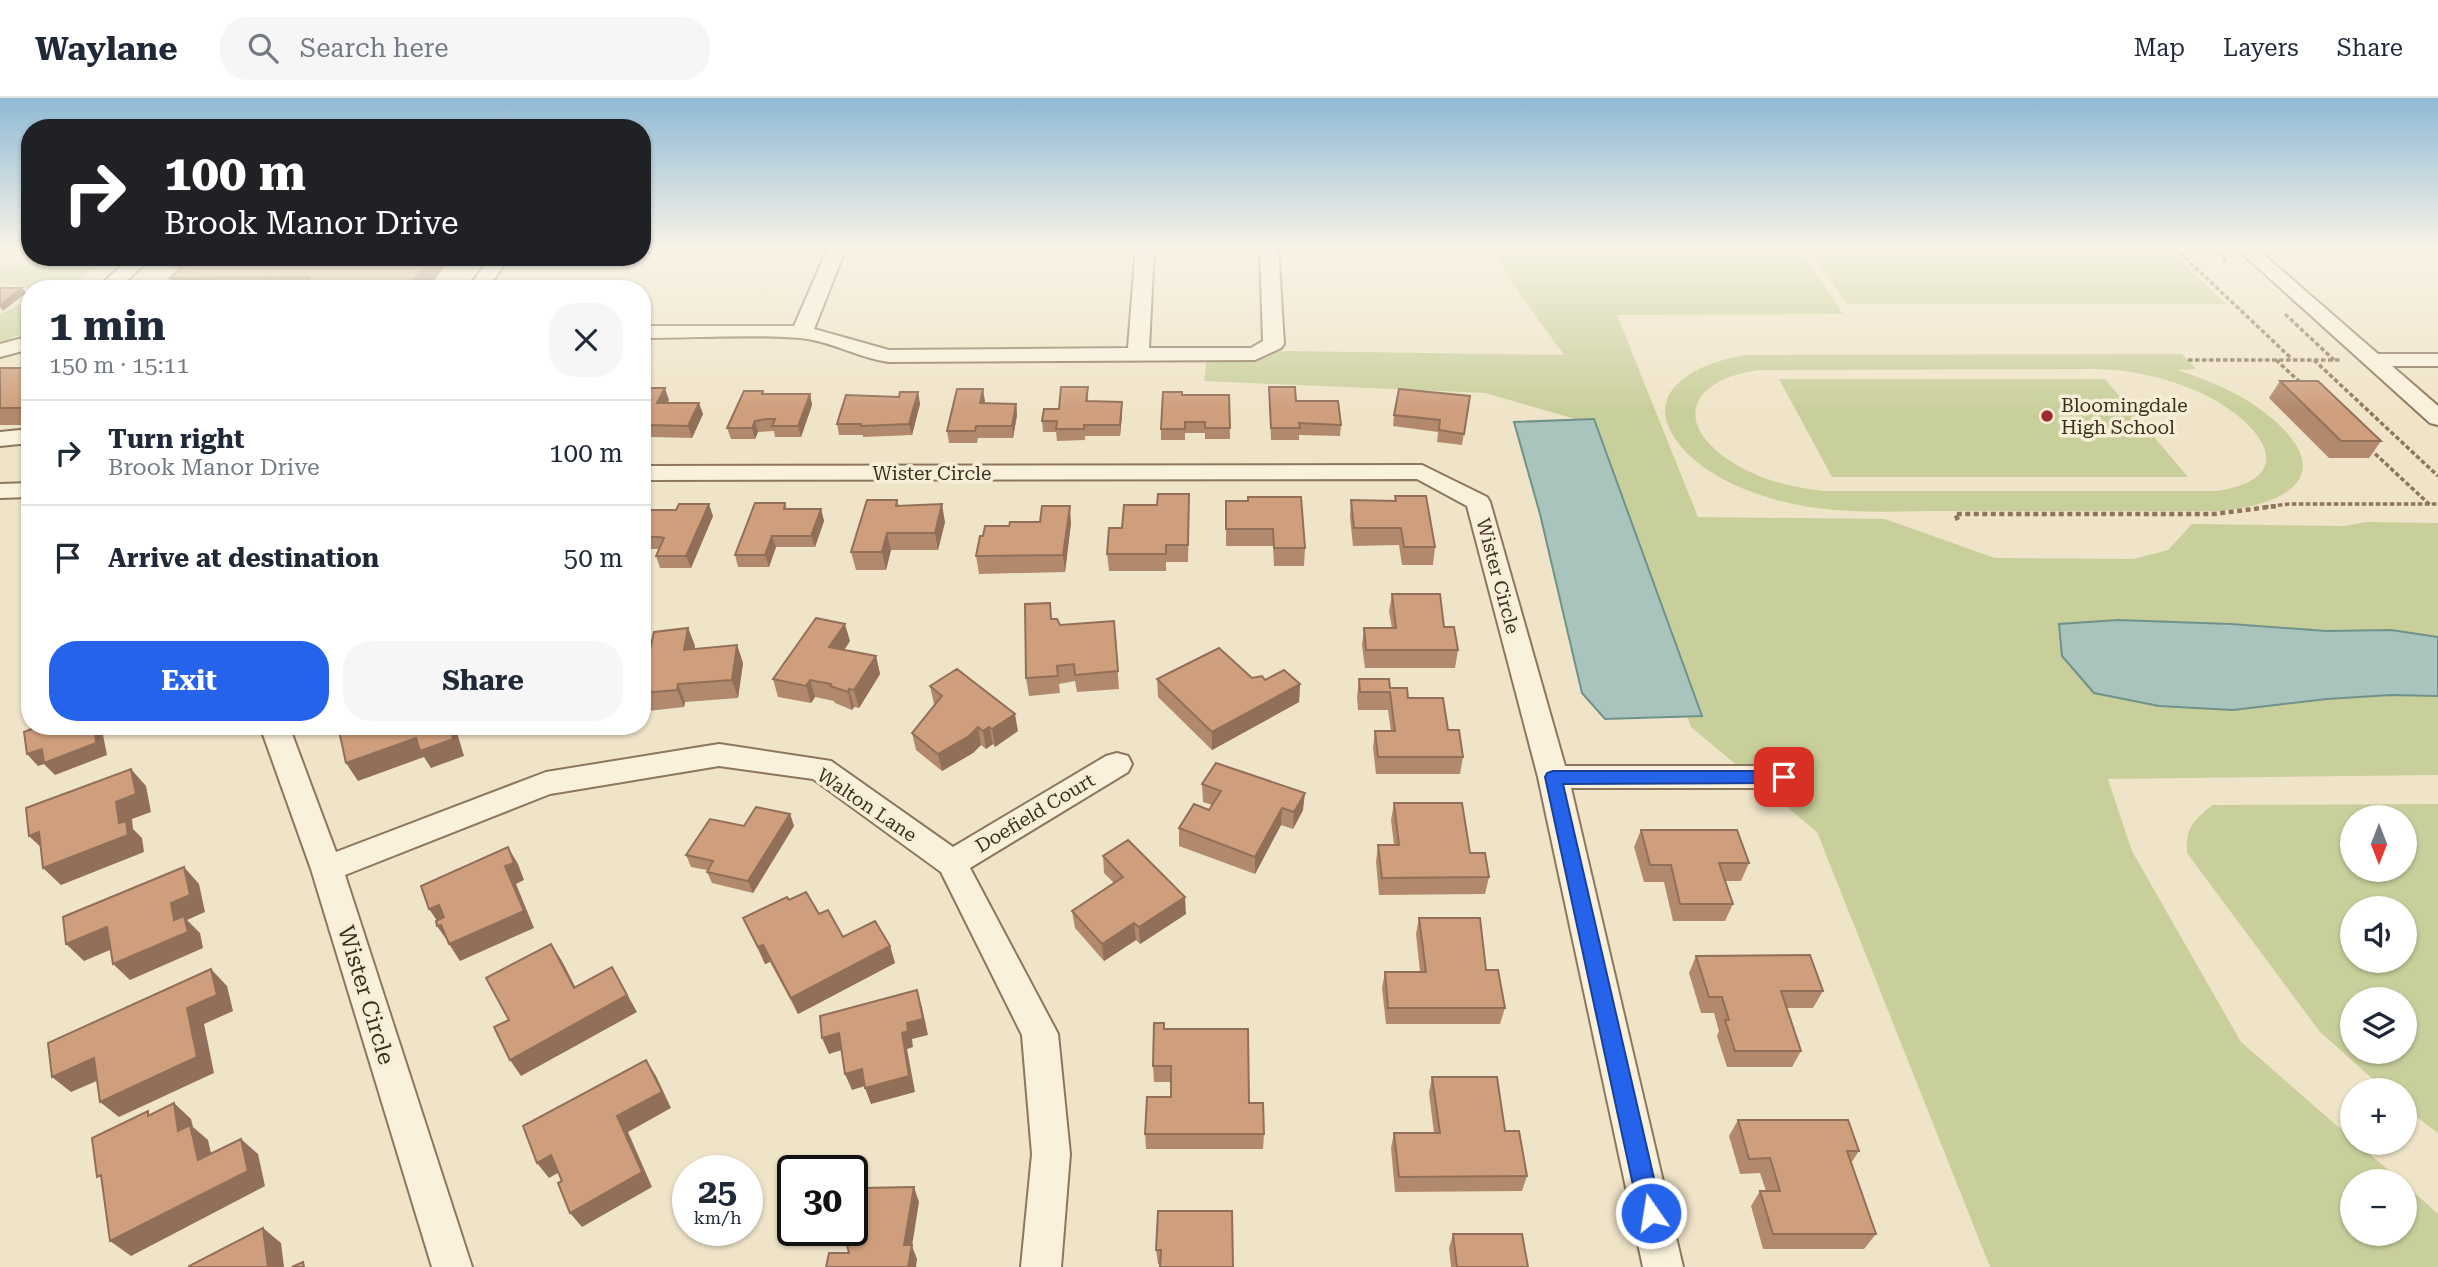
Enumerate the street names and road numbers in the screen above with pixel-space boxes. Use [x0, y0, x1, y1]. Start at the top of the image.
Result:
street label: Wister Circle [873, 462, 991, 485]
street label: Wister Circle [1472, 516, 1524, 636]
street label: Walton Lane [813, 763, 921, 847]
street label: Doefield Court [971, 768, 1099, 858]
street label: Wister Circle [332, 922, 400, 1068]

